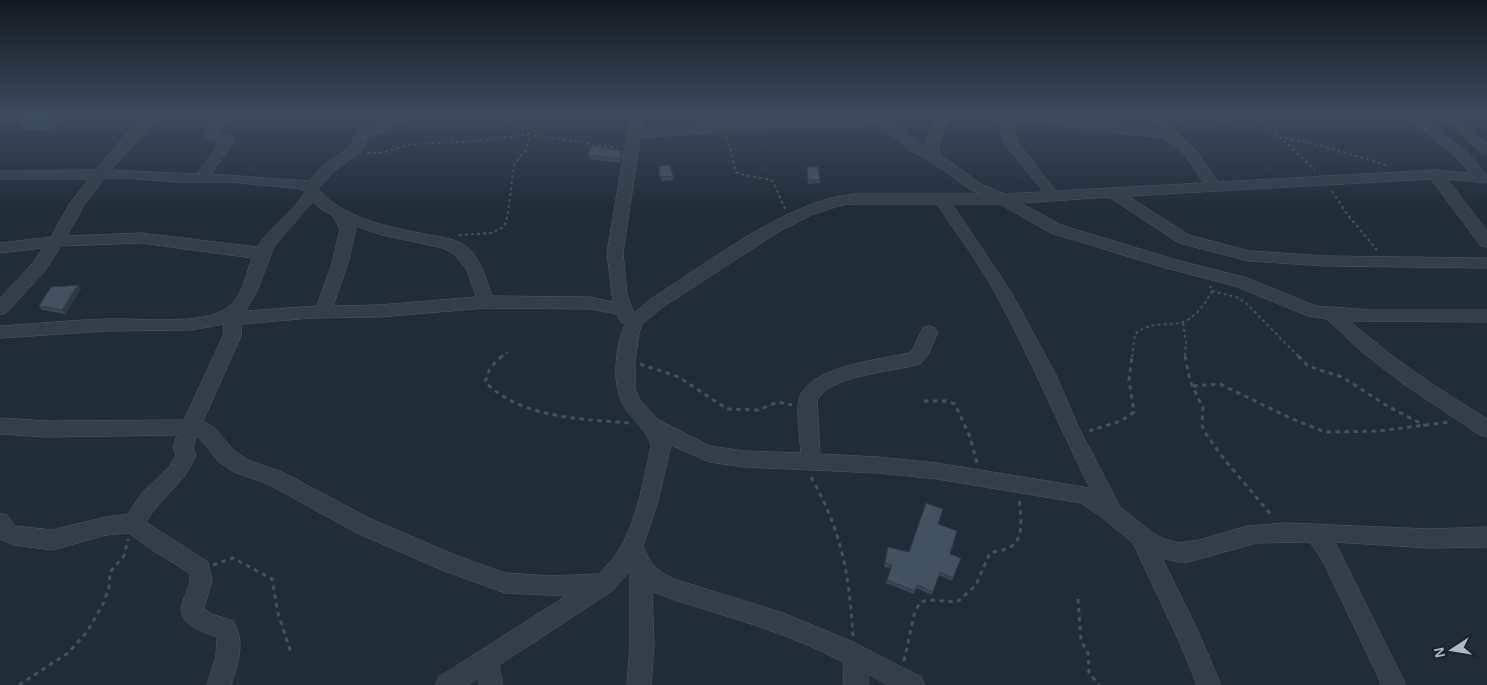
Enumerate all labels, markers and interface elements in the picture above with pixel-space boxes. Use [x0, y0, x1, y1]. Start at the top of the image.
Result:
north arrow [1427, 625, 1477, 675]
text: N [1430, 646, 1448, 659]

